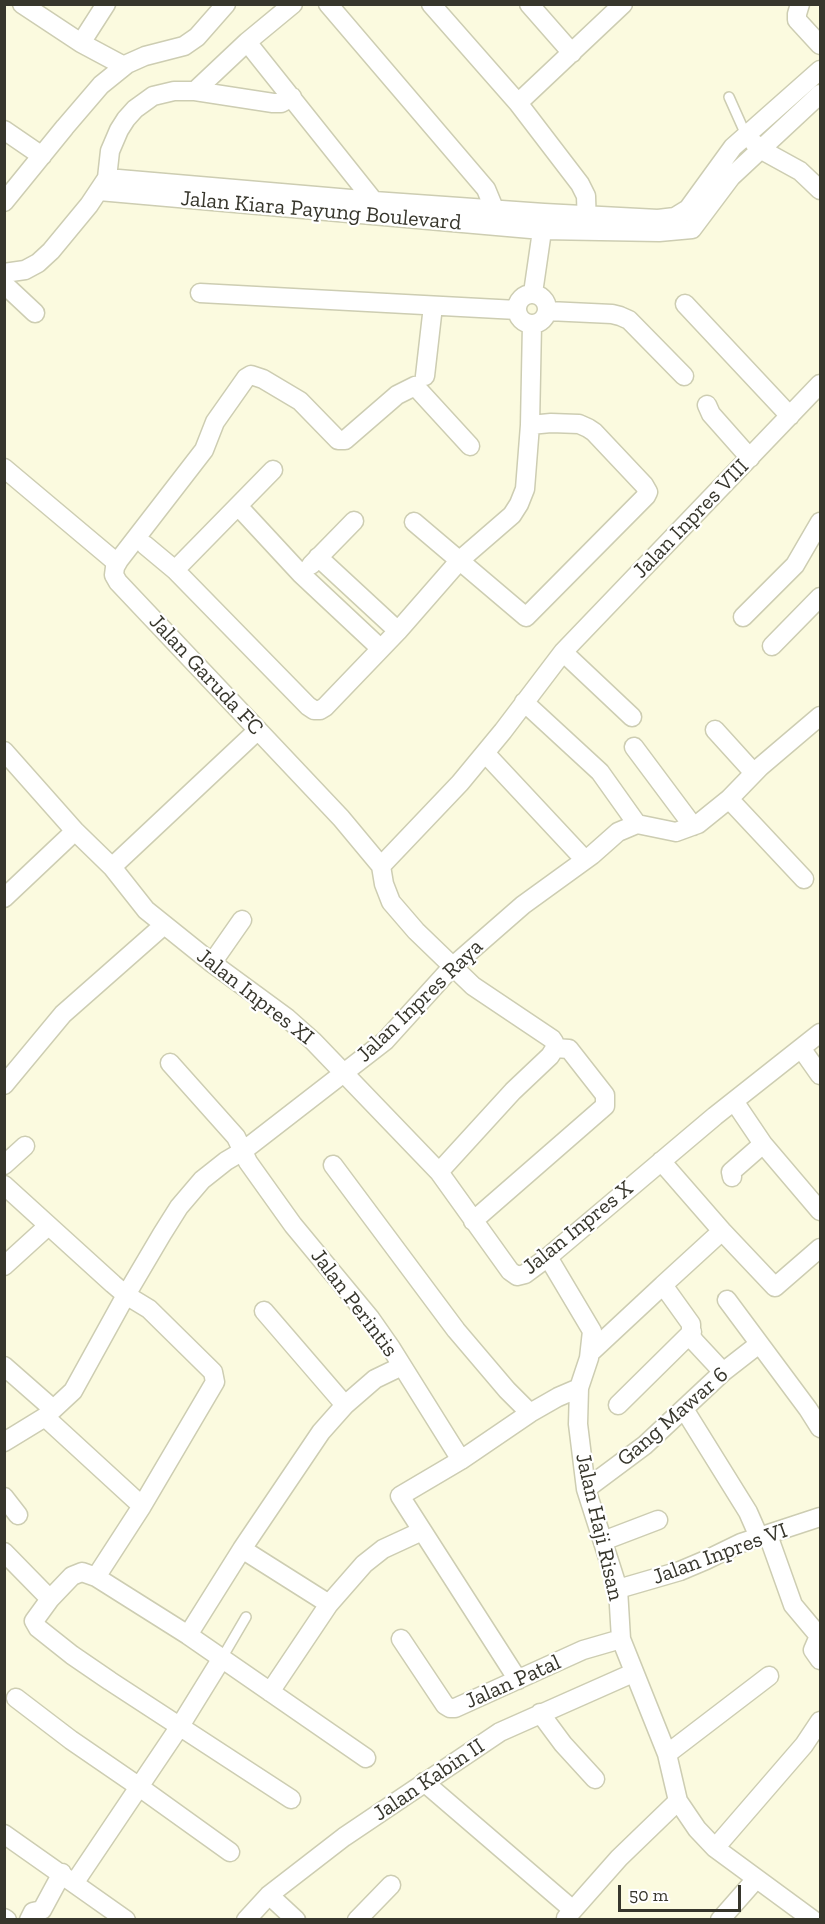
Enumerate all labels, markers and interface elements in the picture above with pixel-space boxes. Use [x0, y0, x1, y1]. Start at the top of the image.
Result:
street label: Jalan Kiara Payung Boulevard [180, 186, 462, 236]
street label: Jalan Inpres VIII [627, 454, 755, 584]
street label: Jalan Garuda FC [143, 609, 269, 741]
street label: Jalan Inpres Raya [351, 934, 489, 1068]
street label: Jalan Inpres XI [191, 943, 319, 1051]
street label: Jalan Inpres X [518, 1176, 638, 1280]
street label: Jalan Perintis [305, 1244, 403, 1362]
street label: Gang Mawar 6 [612, 1362, 734, 1472]
street label: Jalan Haji Risan [569, 1451, 629, 1603]
street label: Jalan Inpres VI [649, 1517, 791, 1591]
street label: Jalan Patal [461, 1649, 565, 1715]
street label: Jalan Kabin II [368, 1733, 490, 1827]
scale bar [621, 1873, 744, 1911]
text: 50 m [629, 1884, 668, 1906]

